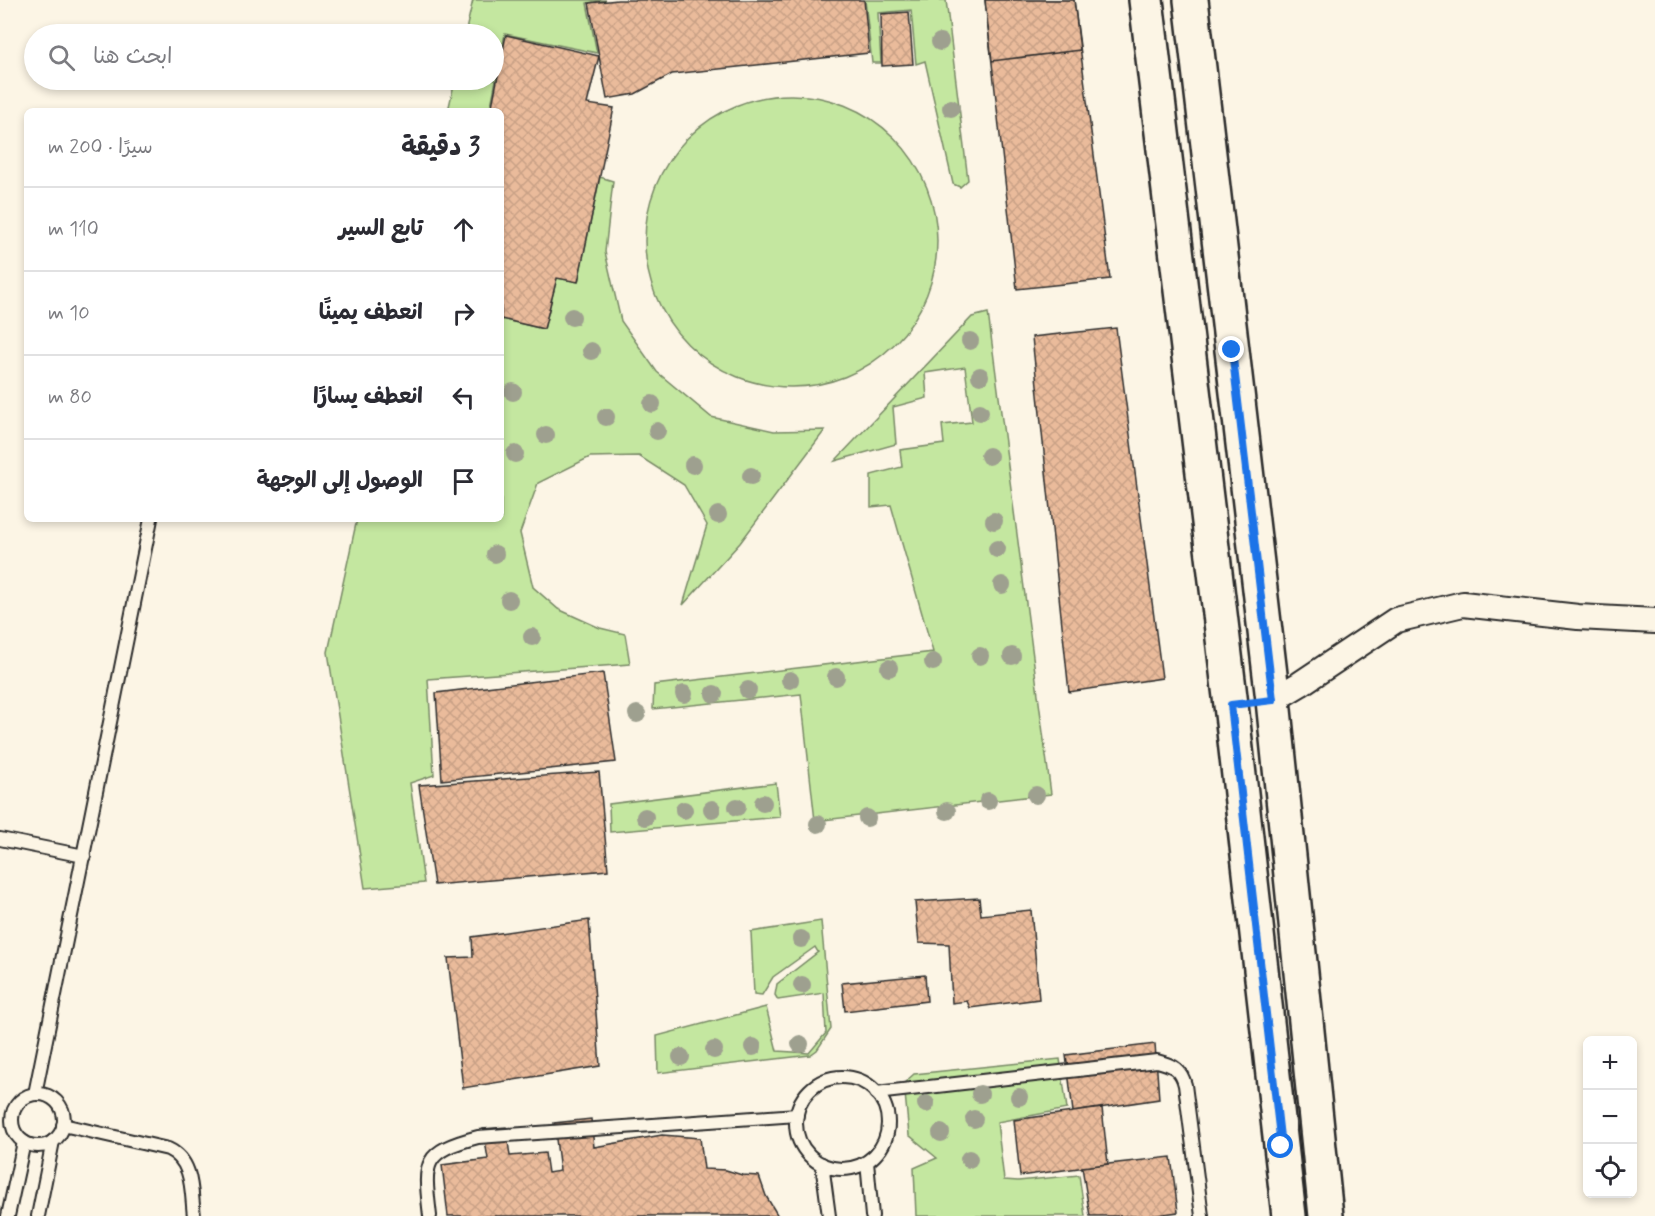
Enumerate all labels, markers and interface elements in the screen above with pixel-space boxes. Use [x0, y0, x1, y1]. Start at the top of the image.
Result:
search box [24, 24, 504, 90]
icon: search [45, 41, 78, 74]
text: ابحث هنا [93, 43, 173, 71]
text: 3 دقيقة [401, 131, 480, 165]
text: سيرًا · 200 m [48, 134, 153, 161]
icon: ahead [447, 213, 480, 246]
text: تابع السير [339, 215, 423, 243]
text: 110 m [48, 216, 99, 243]
icon: right [447, 297, 480, 330]
text: انعطف يمينًا [319, 299, 423, 327]
text: 10 m [48, 300, 90, 327]
route end [1218, 336, 1244, 362]
icon: left [447, 381, 480, 414]
text: انعطف يسارًا [313, 383, 423, 411]
text: 80 m [48, 384, 92, 411]
icon: arrive [447, 465, 480, 498]
text: الوصول إلى الوجهة [256, 467, 423, 495]
map controls [1583, 1036, 1637, 1198]
button: + [1583, 1036, 1637, 1090]
button: − [1583, 1090, 1637, 1144]
route start [1267, 1132, 1293, 1158]
button: locate [1583, 1144, 1637, 1198]

